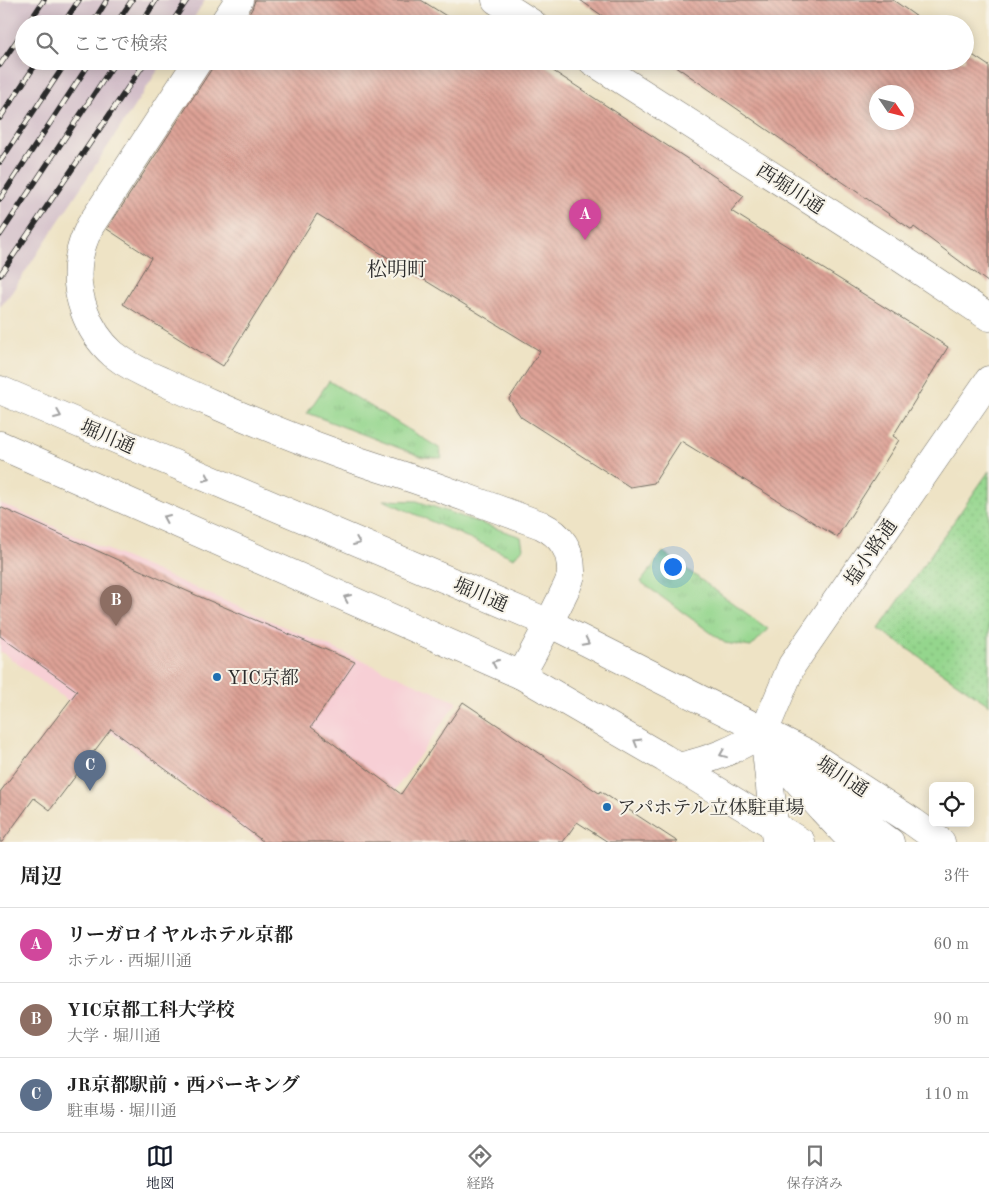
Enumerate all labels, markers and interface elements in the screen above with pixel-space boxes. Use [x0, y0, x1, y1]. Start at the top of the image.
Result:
search box [15, 15, 974, 70]
icon: search [33, 29, 61, 57]
text: ここで検索 [73, 36, 168, 55]
north arrow [869, 85, 914, 130]
street label: 西堀川通 [753, 160, 828, 219]
pin: A [569, 199, 601, 240]
district label: 松明町 [367, 259, 427, 281]
one-way arrow [53, 409, 62, 419]
street label: 堀川通 [77, 417, 138, 458]
one-way arrow [203, 473, 211, 483]
one-way arrow [162, 513, 171, 524]
street label: 塩小路通 [840, 515, 902, 590]
one-way arrow [352, 535, 361, 546]
your location [660, 554, 686, 580]
street label: 堀川通 [450, 575, 511, 616]
pin: B [100, 585, 132, 626]
one-way arrow [343, 593, 352, 604]
one-way arrow [581, 636, 590, 646]
one-way arrow [491, 659, 500, 670]
place label: YIC京都 [227, 667, 299, 689]
marker: YIC京都 [211, 671, 223, 683]
one-way arrow [634, 739, 643, 749]
one-way arrow [719, 747, 728, 758]
pin: C [74, 750, 106, 791]
street label: 堀川通 [813, 753, 872, 802]
map controls [929, 782, 974, 827]
button: locate [929, 782, 974, 827]
place label: アパホテル立体駐車場 [617, 797, 805, 819]
marker: アパホテル立体駐車場 [601, 801, 613, 813]
text: 周辺 [20, 867, 62, 888]
text: 3件 [944, 869, 969, 885]
text: リーガロイヤルホテル京都 [67, 927, 293, 946]
text: A [30, 937, 42, 953]
text: 60 m [933, 937, 969, 953]
text: ホテル · 西堀川通 [67, 954, 192, 970]
text: YIC京都工科大学校 [67, 1002, 235, 1021]
text: B [30, 1012, 42, 1028]
text: 90 m [933, 1012, 969, 1028]
text: 大学 · 堀川通 [67, 1029, 160, 1045]
text: JR京都駅前・西パーキング [67, 1077, 300, 1096]
text: C [31, 1087, 41, 1103]
text: 110 m [924, 1087, 969, 1103]
text: 駐車場 · 堀川通 [67, 1104, 176, 1120]
tab: 地図 [146, 1142, 174, 1193]
tab: 経路 [466, 1142, 494, 1193]
tab: 保存済み [787, 1142, 843, 1193]

